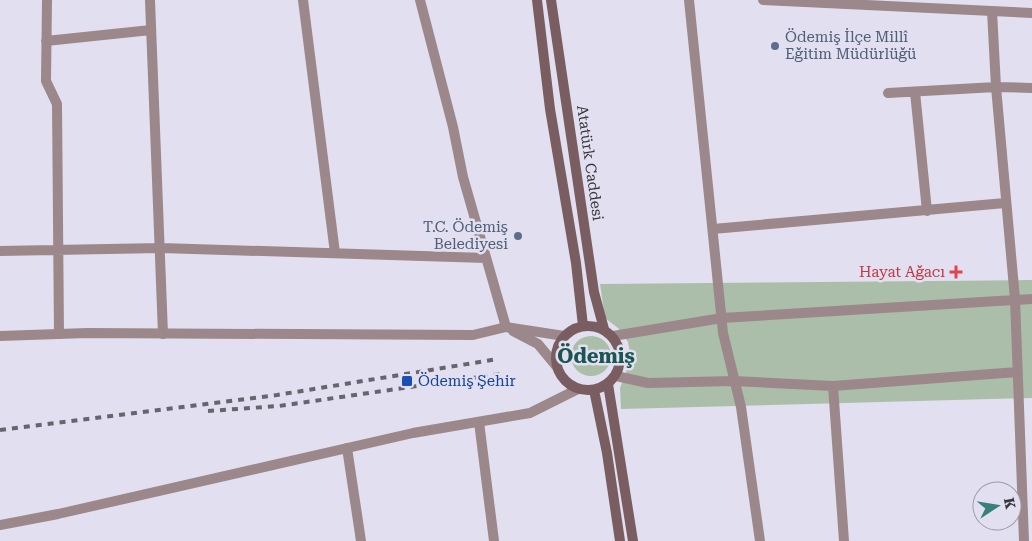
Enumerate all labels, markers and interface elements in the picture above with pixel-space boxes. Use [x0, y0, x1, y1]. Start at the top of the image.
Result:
place label: Ödemiş İlçe Millî Eğitim Müdürlüğü [785, 28, 917, 63]
marker: Ödemiş İlçe Millî Eğitim Müdürlüğü [769, 40, 781, 52]
street label: Atatürk Caddesi [573, 104, 607, 222]
place label: T.C. Ödemiş Belediyesi [423, 218, 508, 253]
marker: T.C. Ödemiş Belediyesi [512, 230, 524, 242]
place label: Hayat Ağacı [859, 263, 945, 281]
marker: Hayat Ağacı [949, 265, 963, 279]
district label: Ödemiş [557, 343, 635, 368]
place label: Ödemiş Şehir [418, 372, 516, 390]
marker: Ödemiş Şehir [400, 374, 414, 388]
north arrow [972, 481, 1022, 531]
text: K [1001, 496, 1019, 510]

